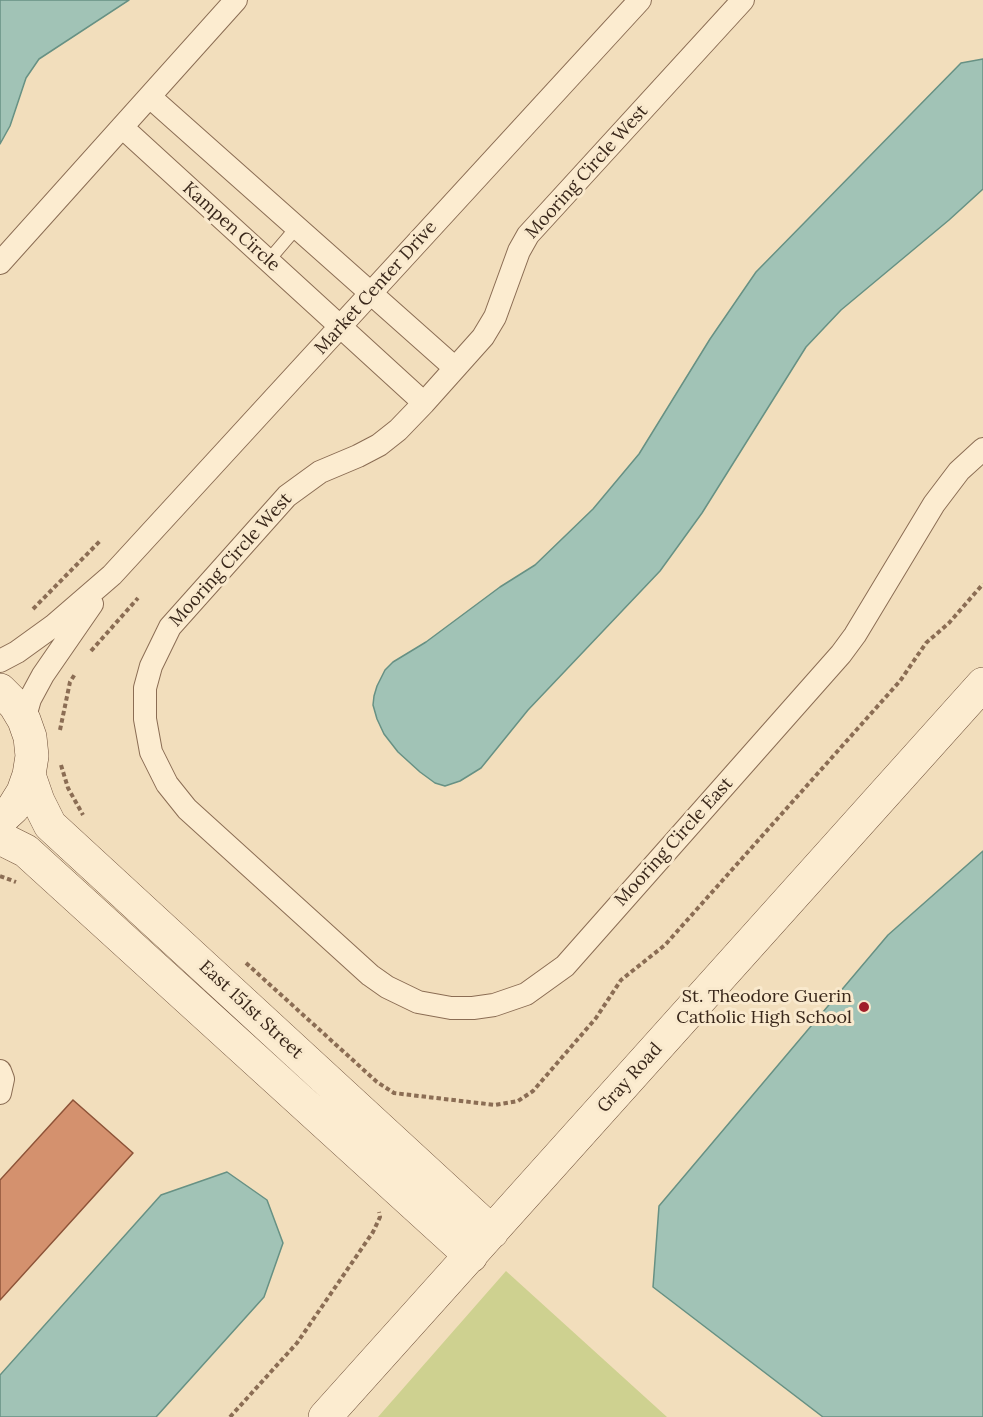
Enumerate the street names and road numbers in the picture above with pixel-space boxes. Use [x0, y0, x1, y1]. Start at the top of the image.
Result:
street label: Mooring Circle West [521, 101, 653, 243]
street label: Kampen Circle [178, 178, 284, 276]
street label: Market Center Drive [311, 217, 441, 359]
street label: Mooring Circle West [165, 489, 297, 631]
street label: Mooring Circle East [610, 773, 738, 911]
street label: East 151st Street [194, 956, 308, 1064]
street label: Gray Road [593, 1039, 667, 1117]

